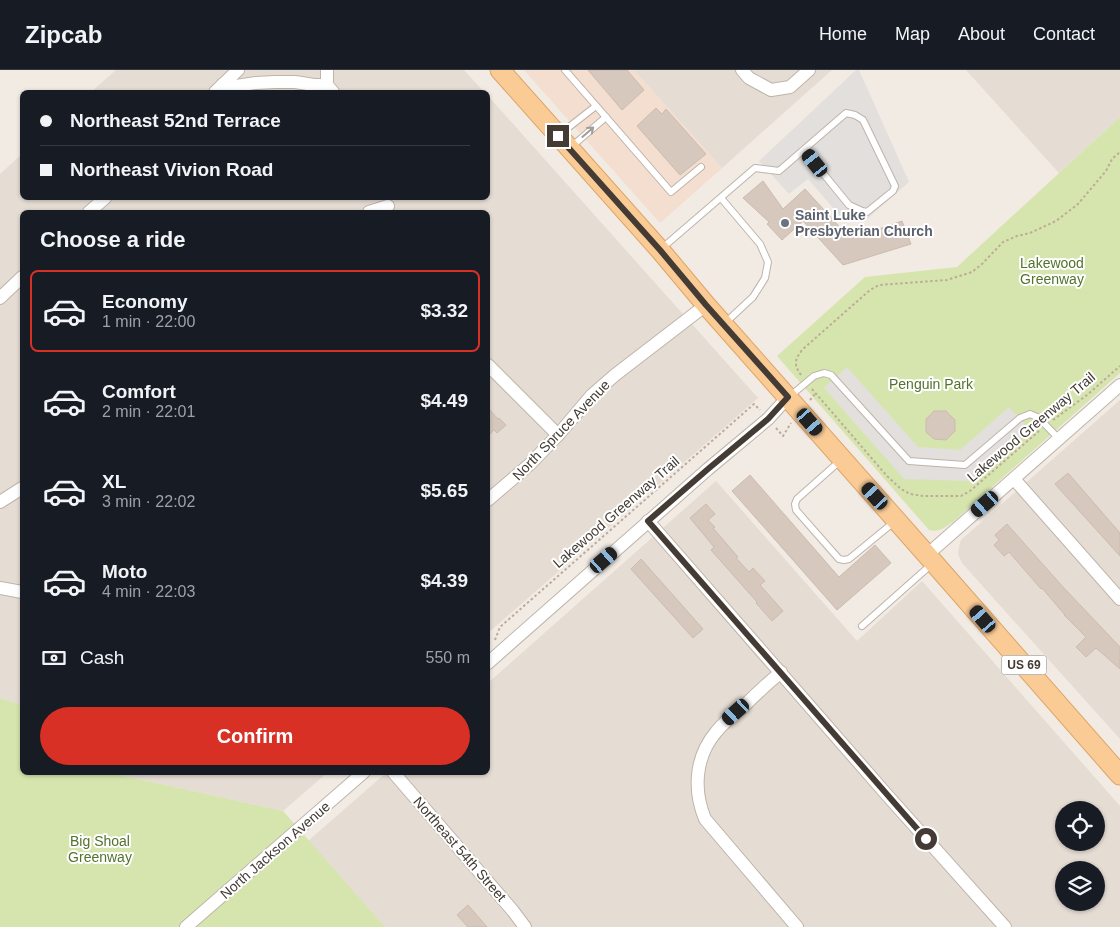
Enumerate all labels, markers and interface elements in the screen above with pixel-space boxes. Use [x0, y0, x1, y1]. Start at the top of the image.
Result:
text: Zipcab [25, 21, 102, 48]
text: Home [819, 24, 867, 44]
text: Map [895, 24, 930, 44]
text: About [958, 24, 1005, 44]
text: Contact [1033, 24, 1095, 44]
text: Northeast 52nd Terrace [70, 110, 281, 131]
route end [547, 125, 569, 147]
one-way arrow [581, 127, 594, 138]
car [799, 147, 830, 179]
text: Northeast Vivion Road [70, 159, 273, 180]
place label: Saint Luke Presbyterian Church [795, 207, 933, 239]
marker: Saint Luke Presbyterian Church [779, 217, 791, 229]
text: Choose a ride [40, 227, 185, 252]
park label: Lakewood Greenway [1020, 255, 1084, 287]
icon: car [42, 289, 87, 334]
text: Economy [102, 291, 188, 312]
text: $3.32 [420, 300, 468, 321]
text: 1 min · 22:00 [102, 313, 195, 330]
street label: Lakewood Greenway Trail [964, 369, 1098, 485]
park label: Penguin Park [889, 376, 974, 392]
street label: North Spruce Avenue [509, 377, 613, 483]
icon: car [42, 379, 87, 424]
text: Comfort [102, 381, 176, 402]
text: $4.49 [420, 390, 468, 411]
text: 2 min · 22:01 [102, 403, 195, 420]
car [794, 406, 825, 438]
street label: Lakewood Greenway Trail [550, 453, 682, 571]
icon: car [42, 469, 87, 514]
text: XL [102, 471, 126, 492]
text: $5.65 [420, 480, 468, 501]
car [859, 480, 890, 512]
car [968, 488, 1001, 520]
text: 3 min · 22:02 [102, 493, 195, 510]
car [587, 544, 620, 576]
icon: car [42, 559, 87, 604]
text: Moto [102, 561, 147, 582]
text: $4.39 [420, 570, 468, 591]
text: 4 min · 22:03 [102, 583, 195, 600]
car [967, 603, 998, 635]
icon: cash [40, 644, 68, 672]
text: Cash [80, 647, 124, 668]
text: 550 m [426, 649, 470, 666]
road number: US 69 [1002, 656, 1046, 674]
car [719, 696, 752, 728]
button: Confirm [40, 707, 470, 765]
street label: Northeast 54th Street [410, 794, 510, 905]
street label: North Jackson Avenue [217, 798, 333, 902]
map controls [1055, 801, 1105, 911]
button: locate [1055, 801, 1105, 851]
route start [915, 828, 937, 850]
park label: Big Shoal Greenway [68, 833, 132, 865]
button: layers [1055, 861, 1105, 911]

